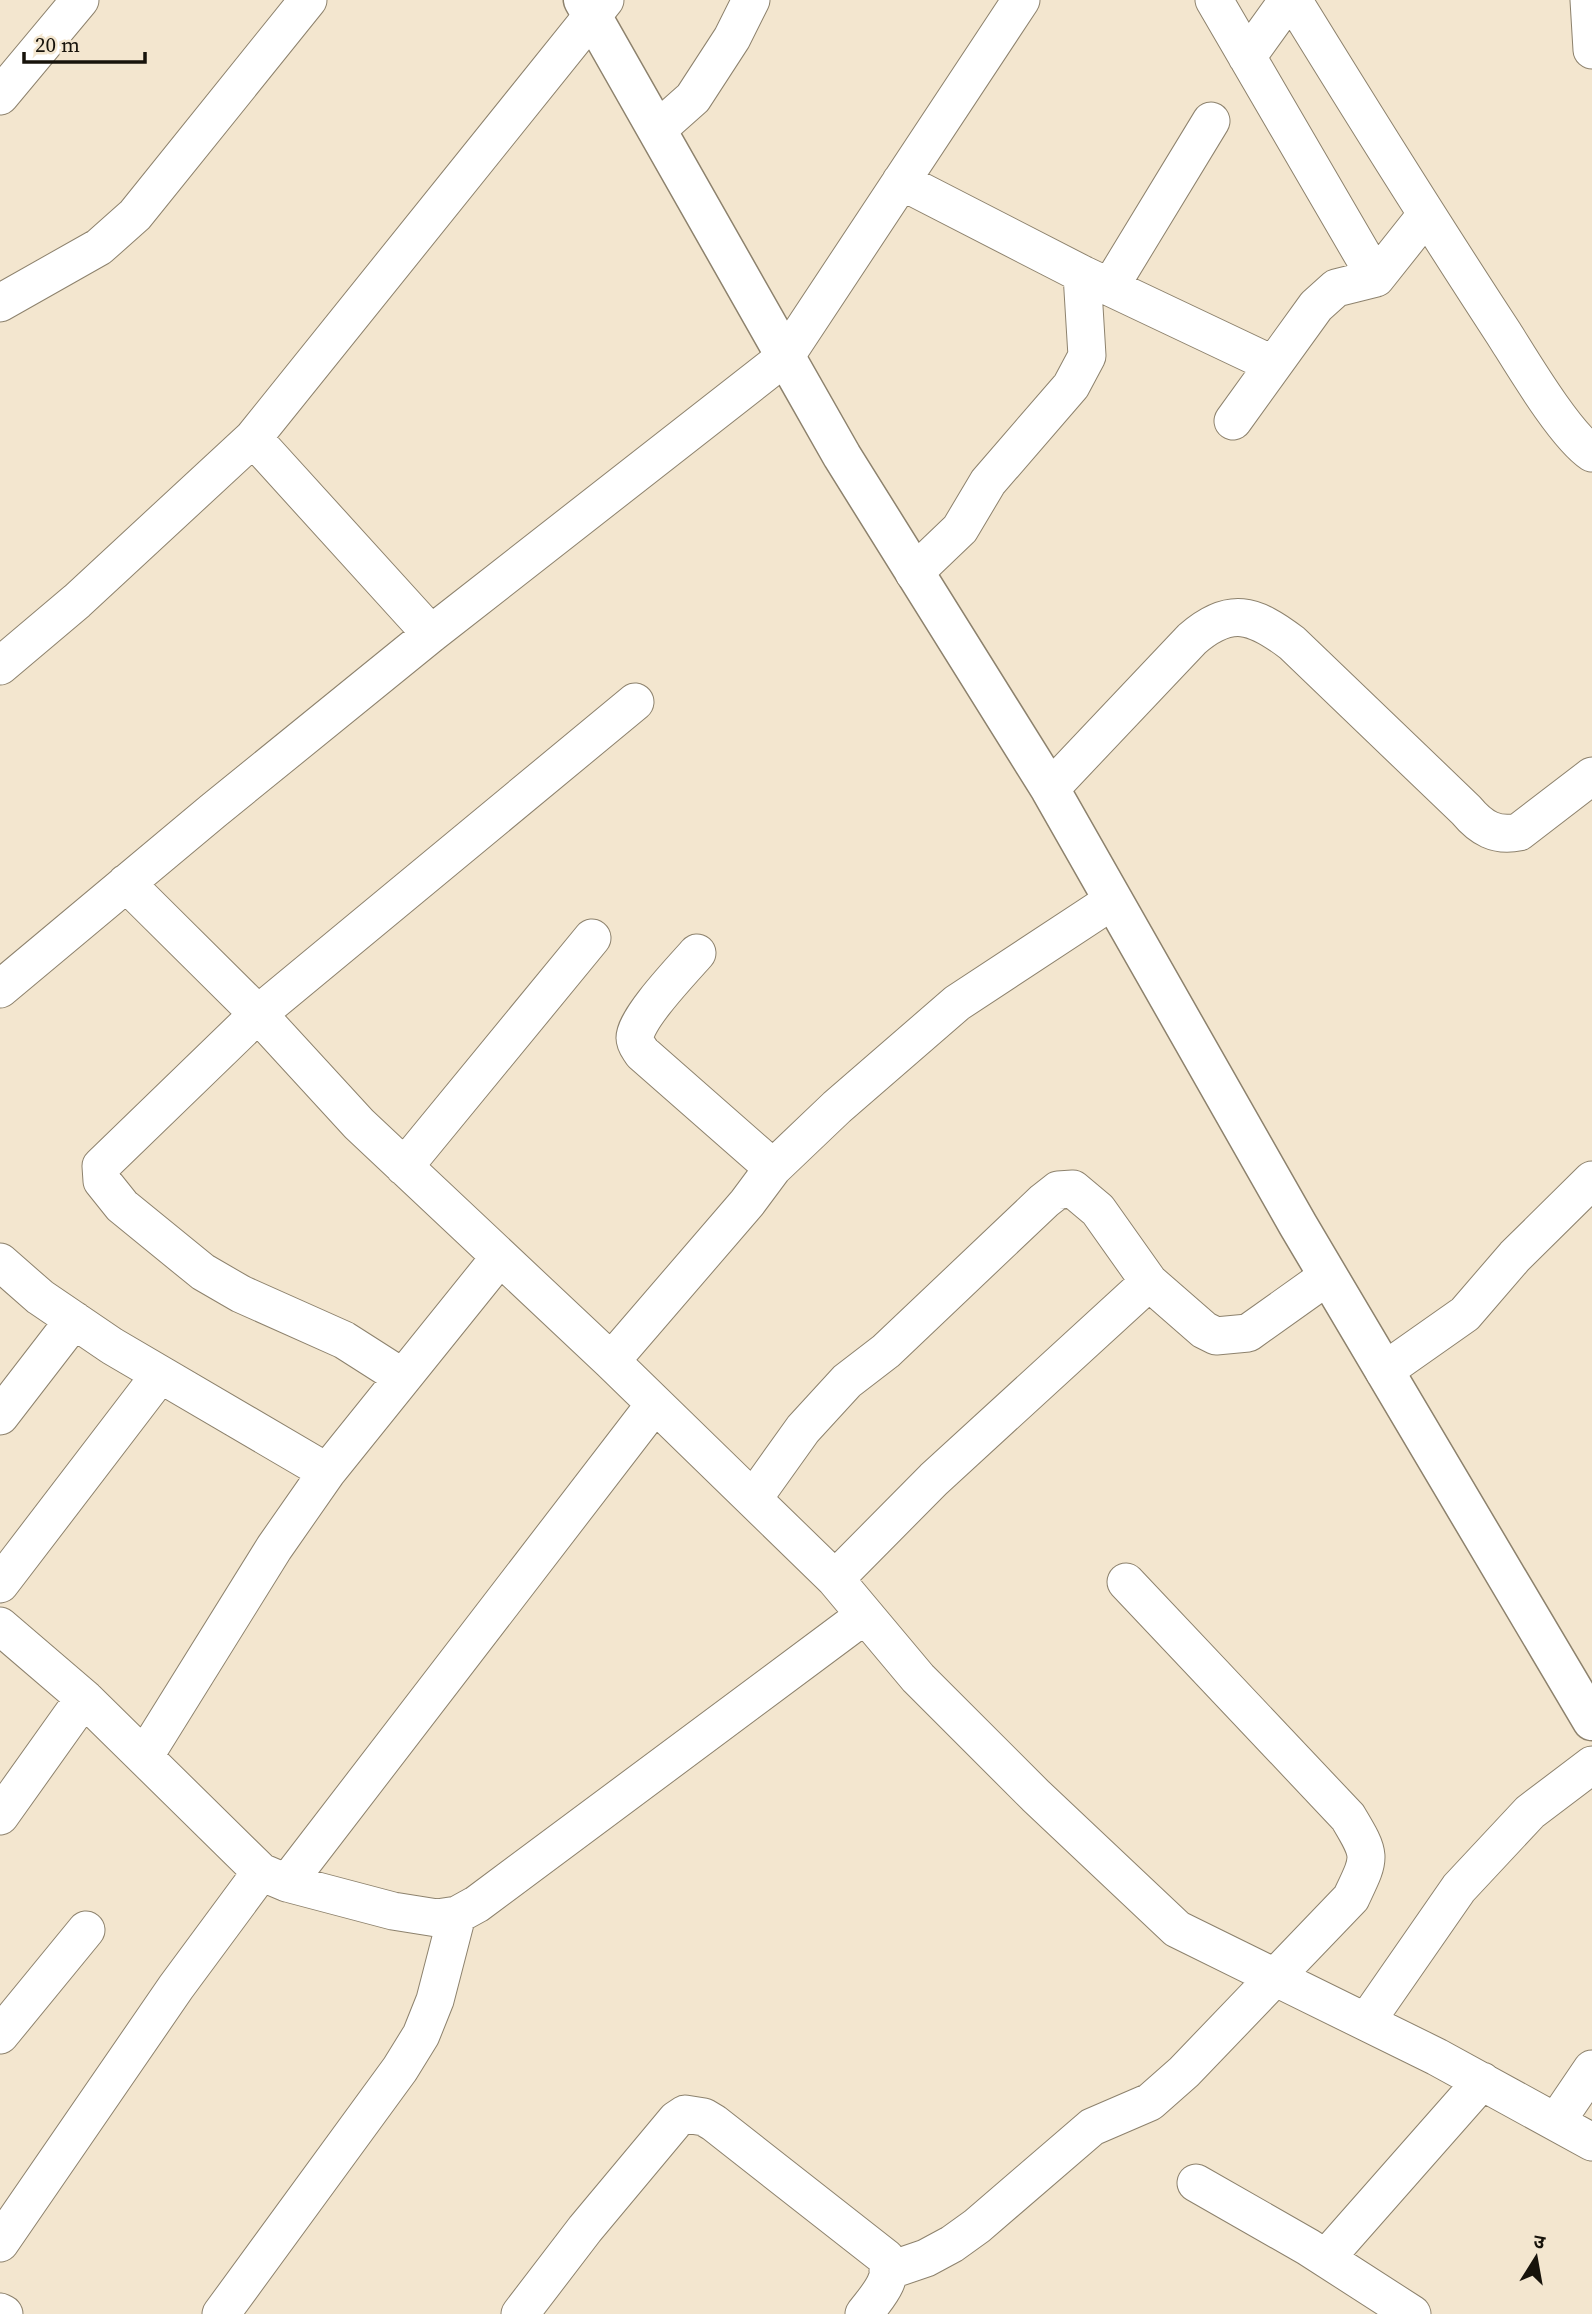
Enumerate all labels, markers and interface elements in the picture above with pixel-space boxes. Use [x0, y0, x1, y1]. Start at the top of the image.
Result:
scale bar [24, 21, 145, 65]
text: 20 m [35, 30, 80, 59]
north arrow [1501, 2223, 1571, 2293]
text: उ [1531, 2227, 1548, 2255]

